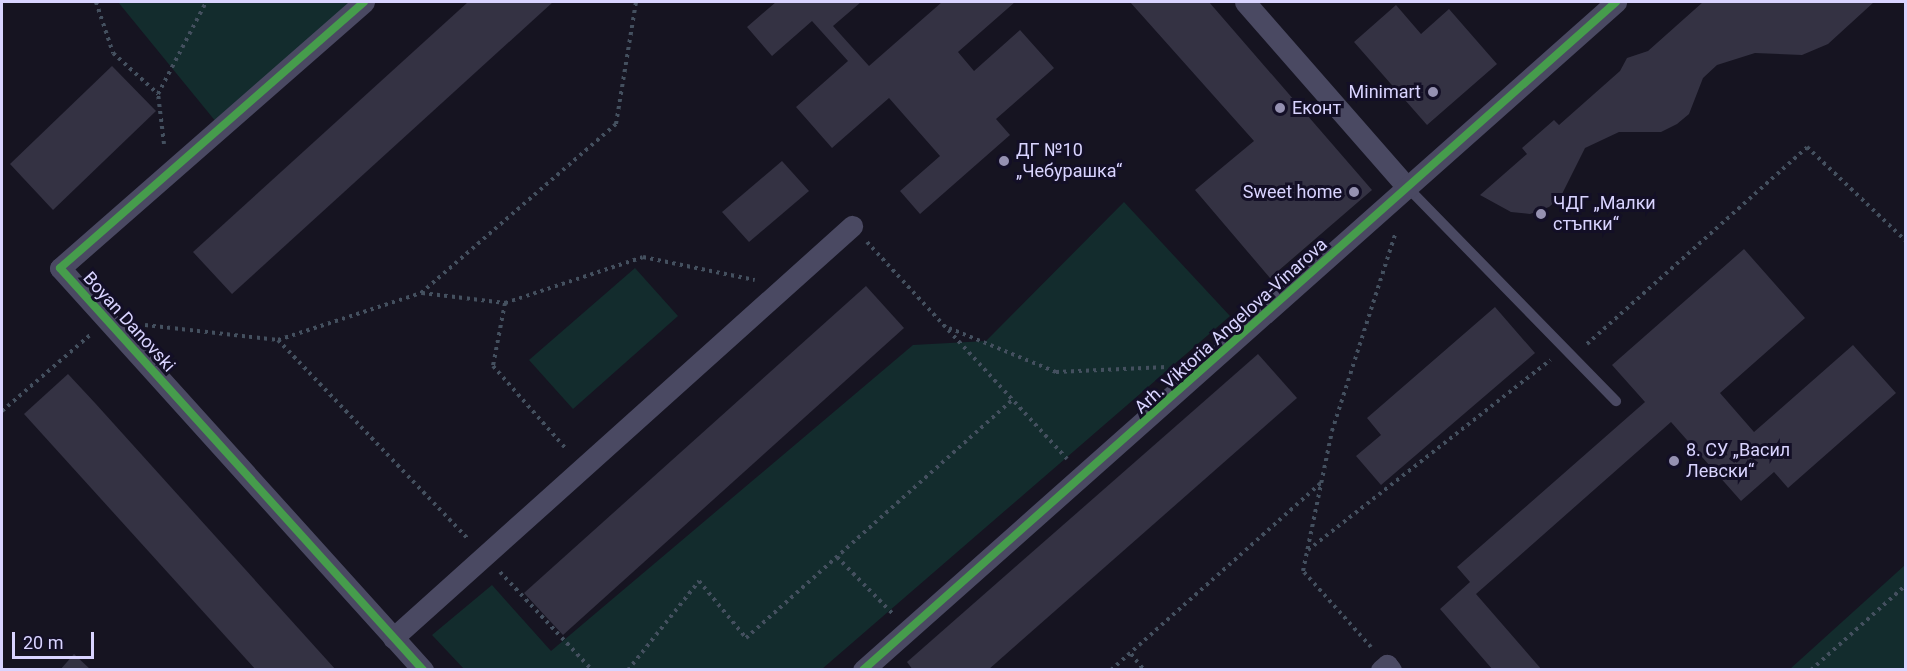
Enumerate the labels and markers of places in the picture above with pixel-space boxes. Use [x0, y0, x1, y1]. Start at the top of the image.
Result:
place label: Minimart [1349, 81, 1421, 103]
marker: Minimart [1426, 85, 1440, 99]
place label: Еконт [1292, 97, 1341, 119]
marker: Еконт [1273, 101, 1287, 115]
place label: ДГ №10 „Чебурашка“ [1016, 140, 1122, 182]
marker: ДГ №10 „Чебурашка“ [997, 154, 1011, 168]
place label: Sweet home [1243, 181, 1342, 203]
marker: Sweet home [1347, 185, 1361, 199]
place label: ЧДГ „Малки стъпки“ [1553, 193, 1656, 236]
marker: ЧДГ „Малки стъпки“ [1534, 207, 1548, 221]
place label: 8. СУ „Васил Левски“ [1686, 440, 1790, 482]
marker: 8. СУ „Васил Левски“ [1667, 454, 1681, 468]

